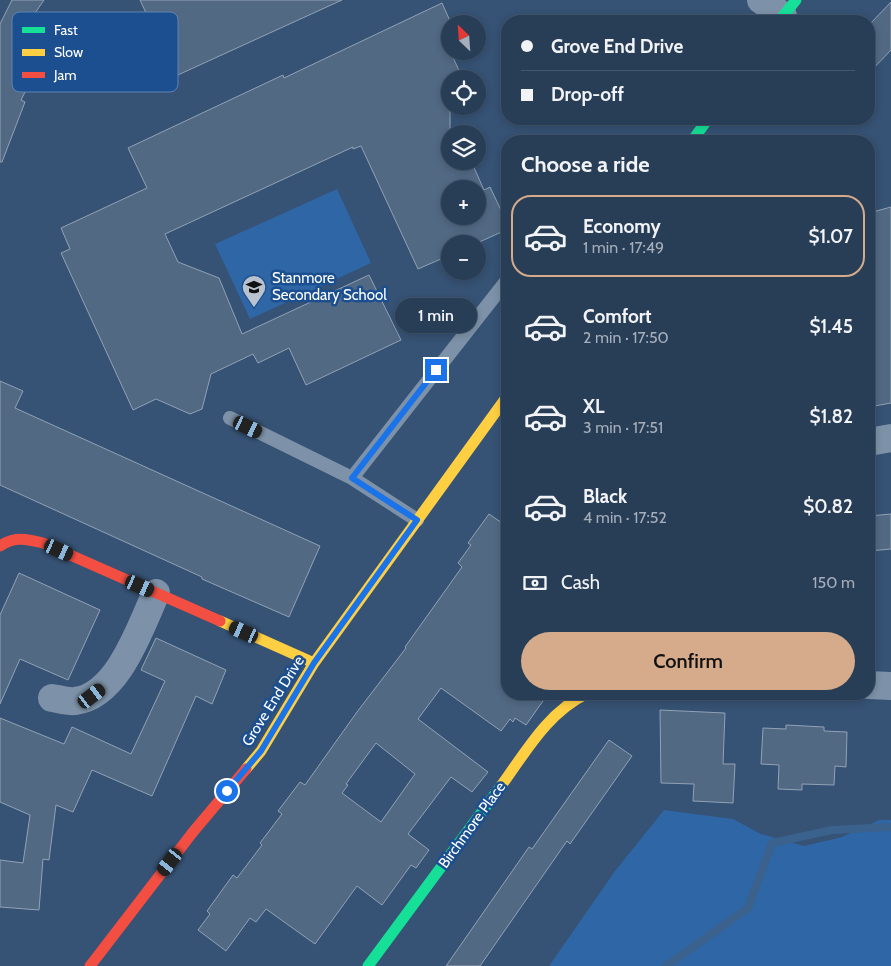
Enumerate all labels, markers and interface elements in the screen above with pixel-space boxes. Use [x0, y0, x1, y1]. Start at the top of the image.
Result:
legend [12, 12, 178, 92]
north arrow [441, 15, 486, 60]
map controls [441, 15, 486, 280]
text: Fast [54, 21, 78, 39]
text: Grove End Drive [551, 35, 683, 58]
text: Slow [54, 43, 83, 61]
text: Jam [53, 66, 76, 84]
button: locate [441, 70, 486, 115]
text: Drop-off [551, 83, 624, 106]
button: layers [441, 125, 486, 170]
text: Choose a ride [521, 151, 650, 178]
button: + [441, 180, 486, 225]
icon: car [523, 214, 568, 259]
text: Economy [583, 215, 661, 238]
text: $1.07 [808, 225, 853, 248]
button: − [441, 235, 486, 280]
text: 1 min · 17:49 [583, 238, 664, 257]
place label: Stanmore Secondary School [272, 269, 387, 304]
school or university icon: Stanmore Secondary School [241, 274, 267, 308]
callout: 1 min [395, 298, 477, 332]
icon: car [523, 304, 568, 349]
text: Comfort [583, 305, 652, 328]
text: 1 min [418, 306, 454, 325]
text: $1.45 [809, 315, 853, 338]
text: 2 min · 17:50 [583, 328, 669, 347]
route end [425, 359, 447, 381]
icon: car [523, 394, 568, 439]
text: XL [583, 395, 604, 418]
text: $1.82 [810, 405, 853, 428]
car [231, 414, 264, 440]
text: 3 min · 17:51 [583, 418, 663, 437]
icon: car [523, 484, 568, 529]
text: Black [583, 485, 627, 508]
text: $0.82 [803, 495, 853, 518]
text: 4 min · 17:52 [583, 508, 667, 527]
car [42, 537, 75, 563]
icon: cash [521, 569, 549, 597]
text: Cash [561, 571, 600, 594]
car [123, 573, 156, 599]
text: 150 m [812, 573, 855, 592]
car [227, 619, 260, 645]
button: Confirm [521, 632, 855, 690]
street label: Grove End Drive [238, 652, 308, 749]
car [75, 681, 108, 711]
street label: Birchmore Place [435, 778, 509, 872]
route start [216, 780, 238, 802]
car [154, 846, 185, 878]

